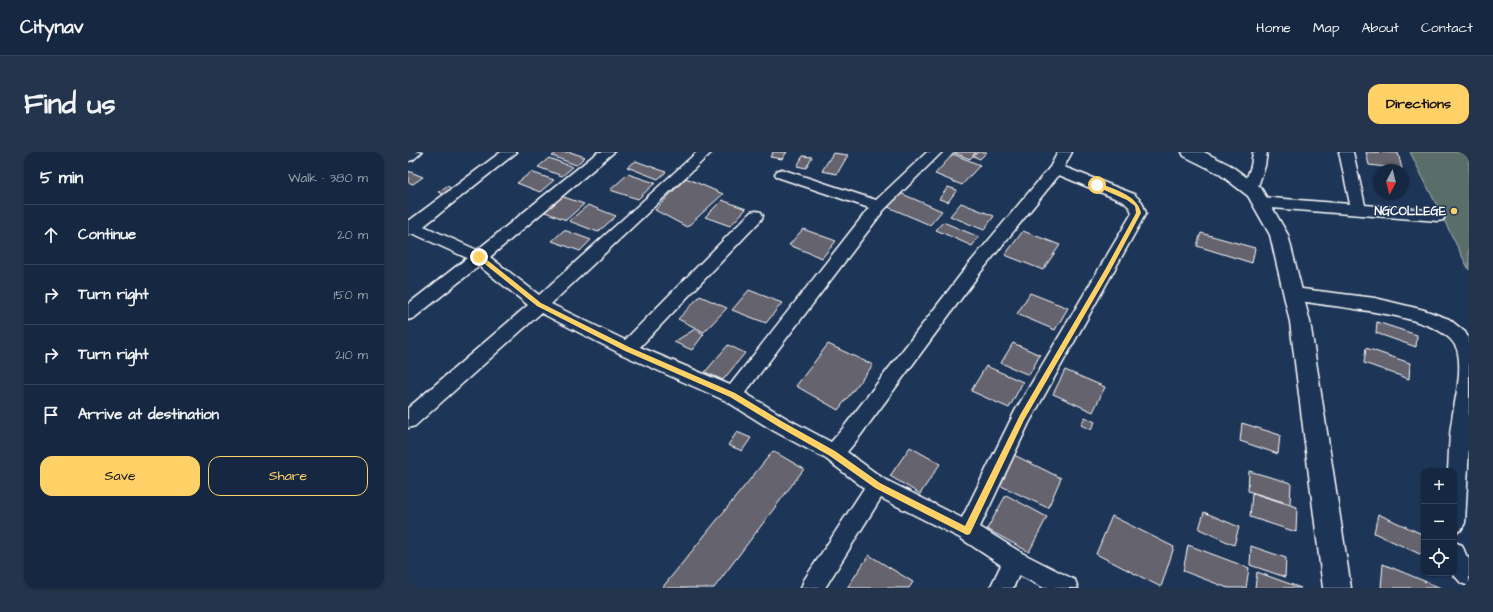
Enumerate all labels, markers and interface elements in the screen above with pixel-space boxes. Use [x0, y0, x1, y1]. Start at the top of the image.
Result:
text: Citynav [20, 14, 83, 41]
text: Home [1256, 18, 1291, 38]
text: Map [1313, 18, 1339, 38]
text: About [1361, 18, 1399, 38]
text: Contact [1421, 18, 1473, 38]
button: Directions [1368, 84, 1469, 124]
text: Find us [24, 85, 115, 124]
north arrow [1373, 164, 1409, 200]
text: 5 min [40, 166, 83, 190]
text: Walk · 380 m [288, 169, 368, 187]
route start [1088, 176, 1106, 194]
place label: NGCOLLEGE [1375, 203, 1447, 220]
marker: NGCOLLEGE [1449, 206, 1459, 216]
icon: ahead [40, 224, 62, 246]
text: Continue [78, 224, 136, 245]
text: 20 m [337, 226, 368, 244]
route end [470, 248, 488, 266]
icon: right [40, 284, 62, 306]
text: Turn right [78, 284, 149, 305]
text: 150 m [334, 286, 368, 304]
icon: right [40, 344, 62, 366]
text: Turn right [78, 344, 149, 365]
text: 210 m [335, 346, 368, 364]
icon: arrive [40, 404, 62, 426]
text: Arrive at destination [78, 404, 219, 425]
button: Save [40, 456, 200, 496]
button: Share [208, 456, 368, 496]
map controls [1421, 468, 1457, 576]
button: + [1421, 468, 1457, 504]
button: − [1421, 504, 1457, 540]
button: locate [1421, 540, 1457, 576]

